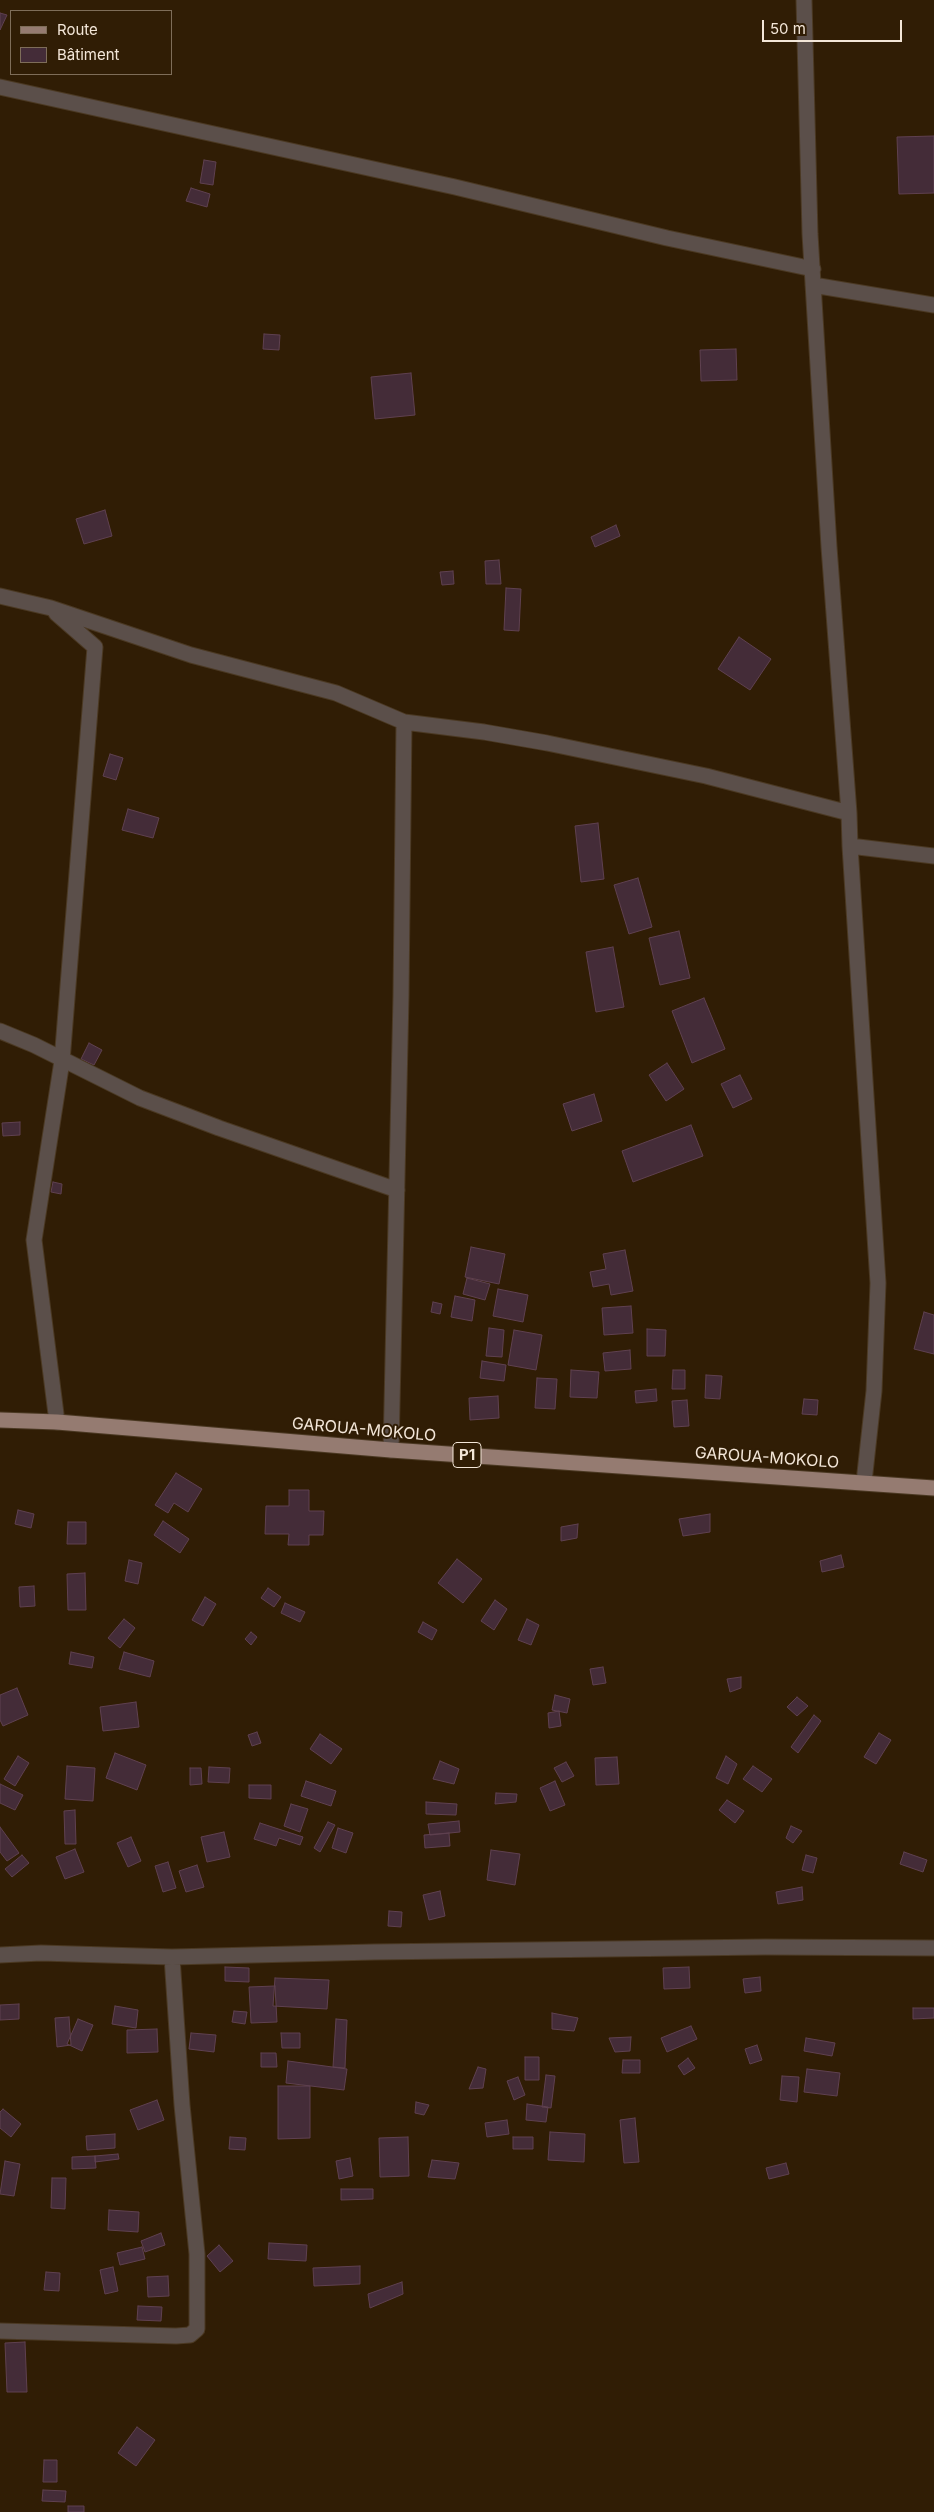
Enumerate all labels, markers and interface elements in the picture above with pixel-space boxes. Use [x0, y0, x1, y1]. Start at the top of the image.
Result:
legend [10, 10, 172, 75]
scale bar [764, 10, 904, 42]
text: 50 m [770, 19, 806, 38]
text: Route [57, 20, 98, 39]
text: Bâtiment [57, 45, 119, 64]
street label: GAROUA-MOKOLO [291, 1414, 437, 1446]
road number: P1 [453, 1442, 481, 1468]
street label: GAROUA-MOKOLO [694, 1443, 840, 1473]

